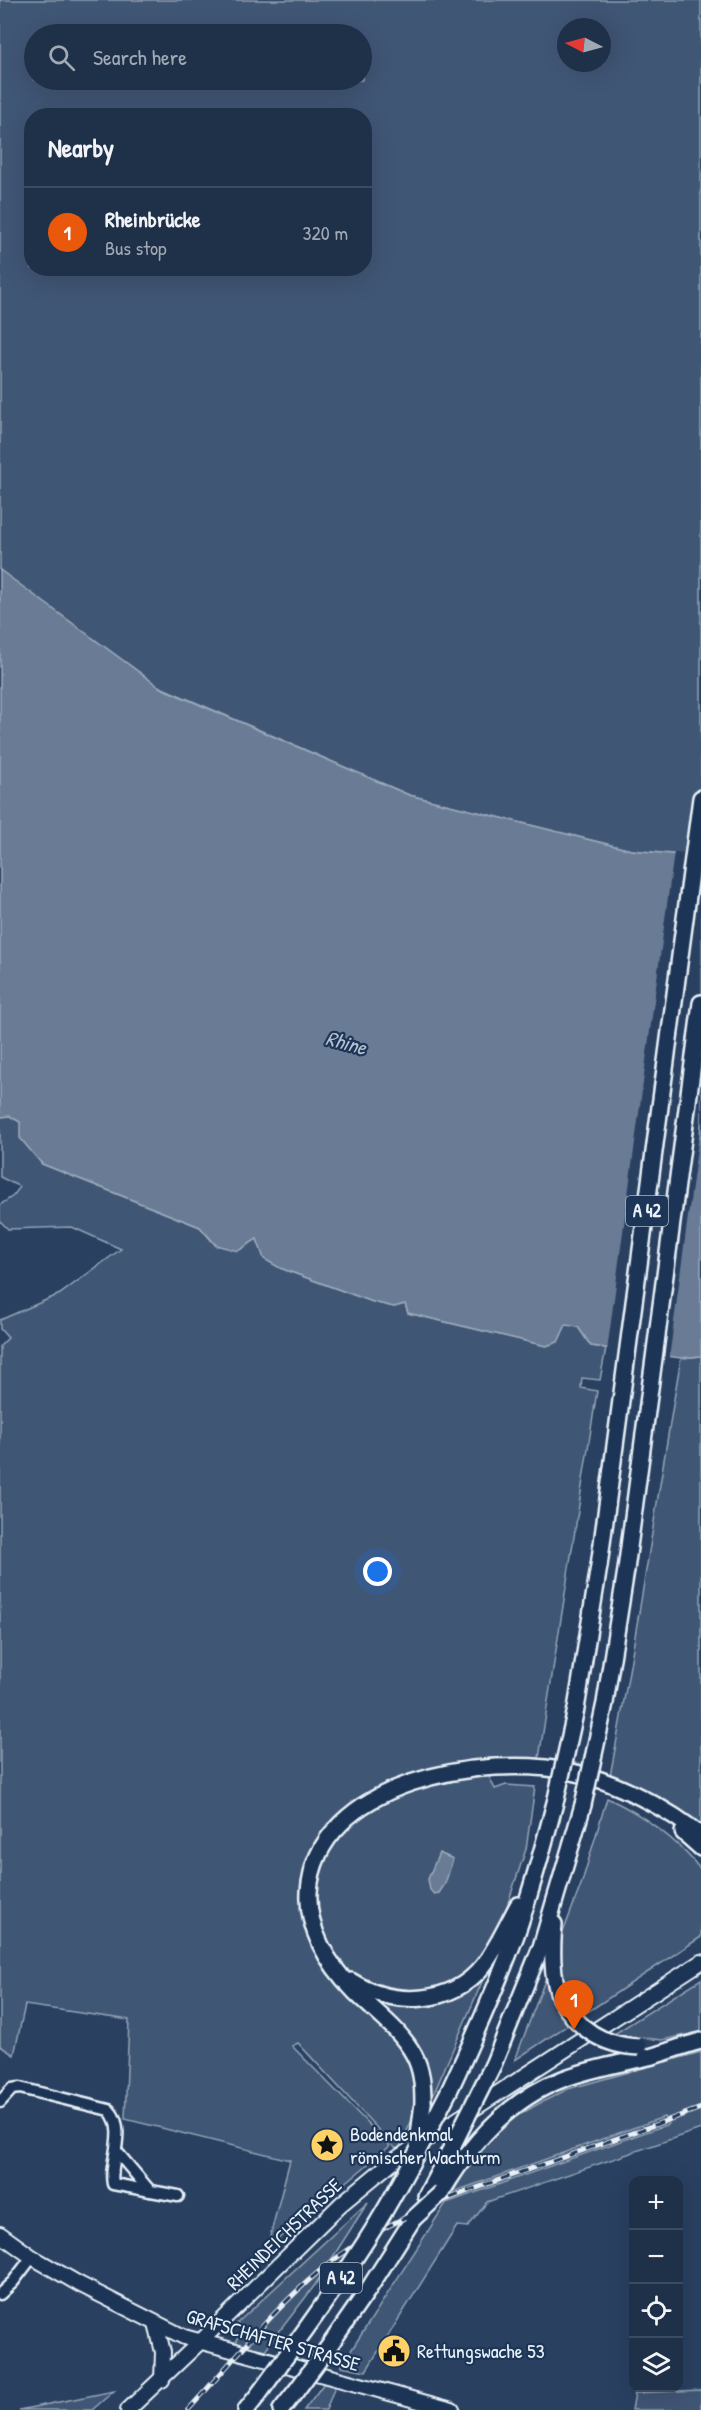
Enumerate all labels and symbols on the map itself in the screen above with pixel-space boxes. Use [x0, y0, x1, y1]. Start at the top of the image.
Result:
north arrow [557, 18, 611, 72]
water label: Rhine [323, 1023, 371, 1062]
road number: A 42 [626, 1196, 668, 1226]
your location [363, 1557, 392, 1586]
pin: 1 [554, 1980, 594, 2030]
place label: Bodendenkmal römischer Wachturm [350, 2120, 500, 2170]
place icon: Bodendenkmal römischer Wachturm [309, 2127, 345, 2163]
street label: RHEINDEICHSTRASSE [220, 2172, 347, 2296]
road number: A 42 [320, 2263, 362, 2293]
street label: GRAFSCHAFTER STRASSE [183, 2302, 363, 2377]
public building icon: Rettungswache 53 [376, 2333, 412, 2369]
place label: Rettungswache 53 [417, 2337, 545, 2364]

